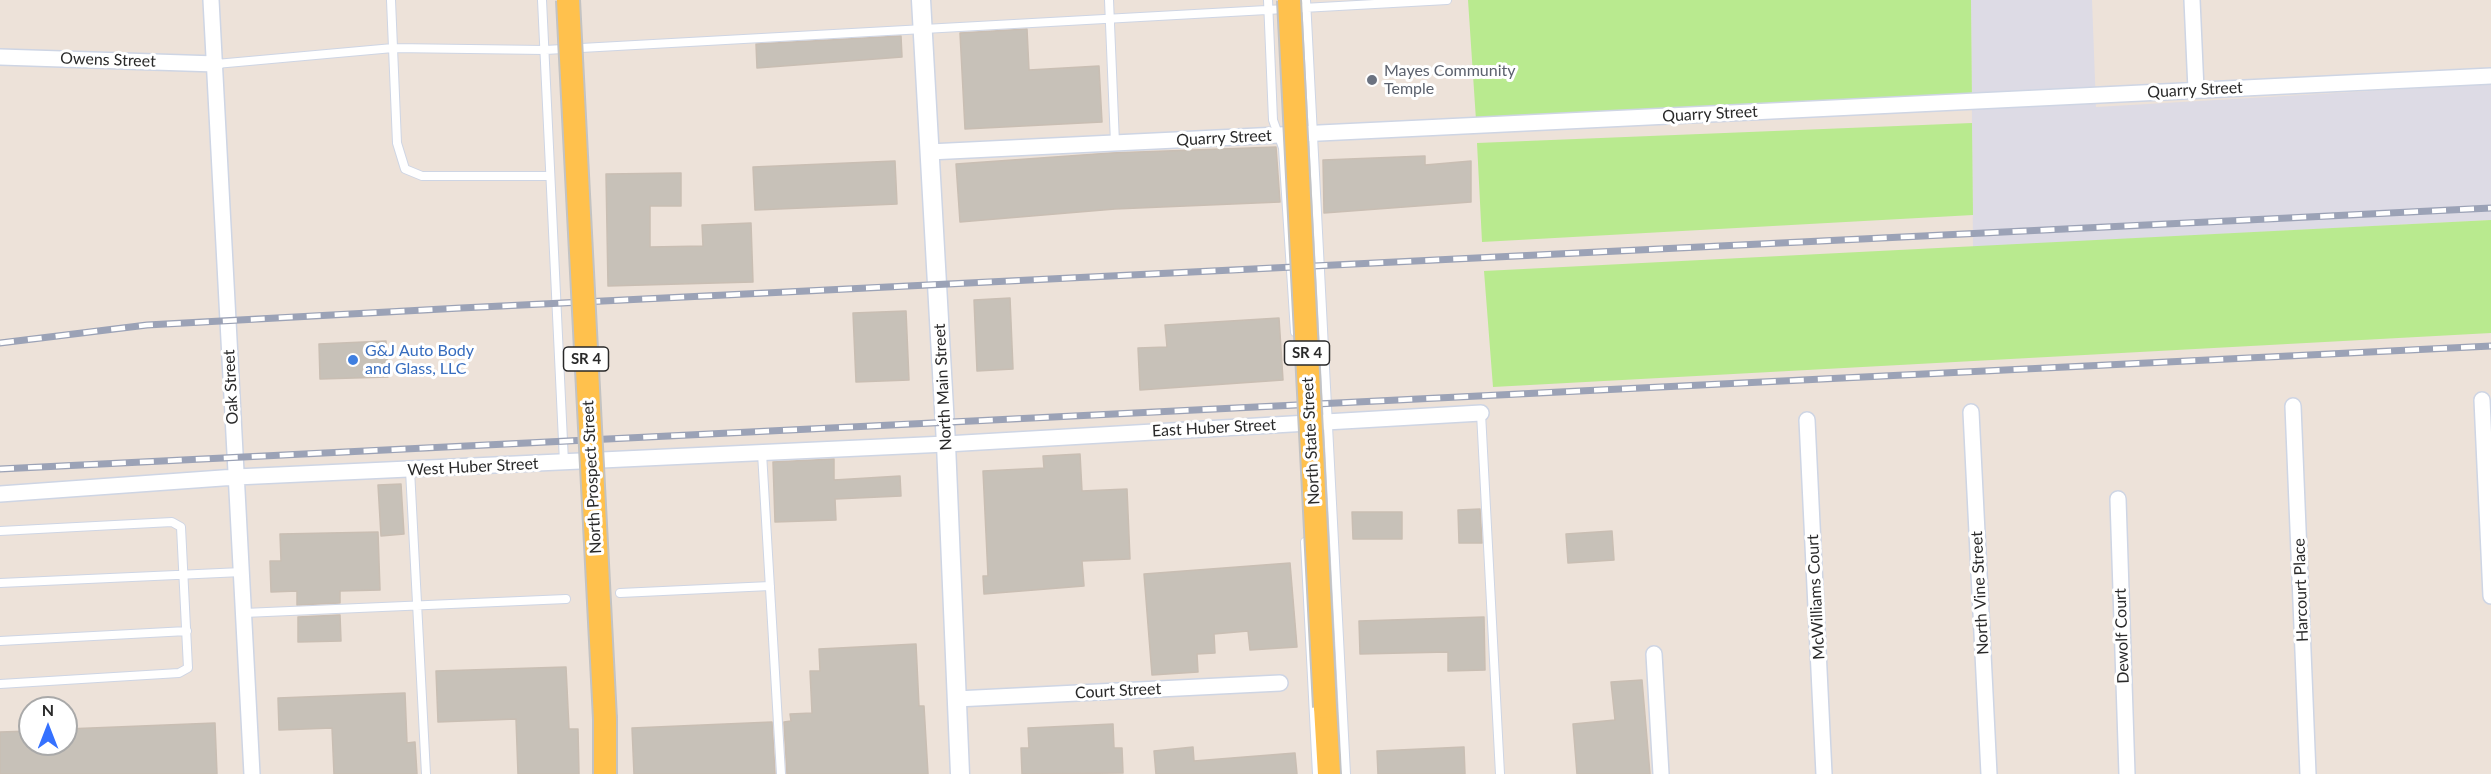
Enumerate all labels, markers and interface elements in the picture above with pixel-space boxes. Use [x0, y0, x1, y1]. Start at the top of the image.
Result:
street label: Owens Street [60, 49, 156, 71]
place label: Mayes Community Temple [1384, 61, 1515, 99]
marker: Mayes Community Temple [1365, 73, 1379, 87]
street label: Quarry Street [2147, 78, 2243, 102]
street label: Quarry Street [1662, 102, 1758, 126]
street label: Quarry Street [1176, 126, 1272, 150]
street label: North Main Street [930, 323, 956, 451]
place label: G&J Auto Body and Glass, LLC [365, 341, 474, 379]
road number: SR 4 [1284, 341, 1330, 365]
road number: SR 4 [564, 347, 608, 371]
street label: Oak Street [219, 349, 243, 425]
marker: G&J Auto Body and Glass, LLC [346, 353, 360, 367]
street label: North State Street [1298, 377, 1324, 505]
street label: North Prospect Street [578, 400, 606, 554]
street label: East Huber Street [1151, 415, 1277, 441]
street label: West Huber Street [407, 454, 539, 480]
street label: North Vine Street [1967, 531, 1993, 655]
street label: McWilliams Court [1803, 534, 1829, 660]
street label: Harcourt Place [2290, 538, 2312, 642]
street label: Dewolf Court [2111, 588, 2133, 684]
street label: Court Street [1074, 679, 1162, 703]
north arrow [18, 696, 78, 756]
text: N [42, 700, 54, 719]

